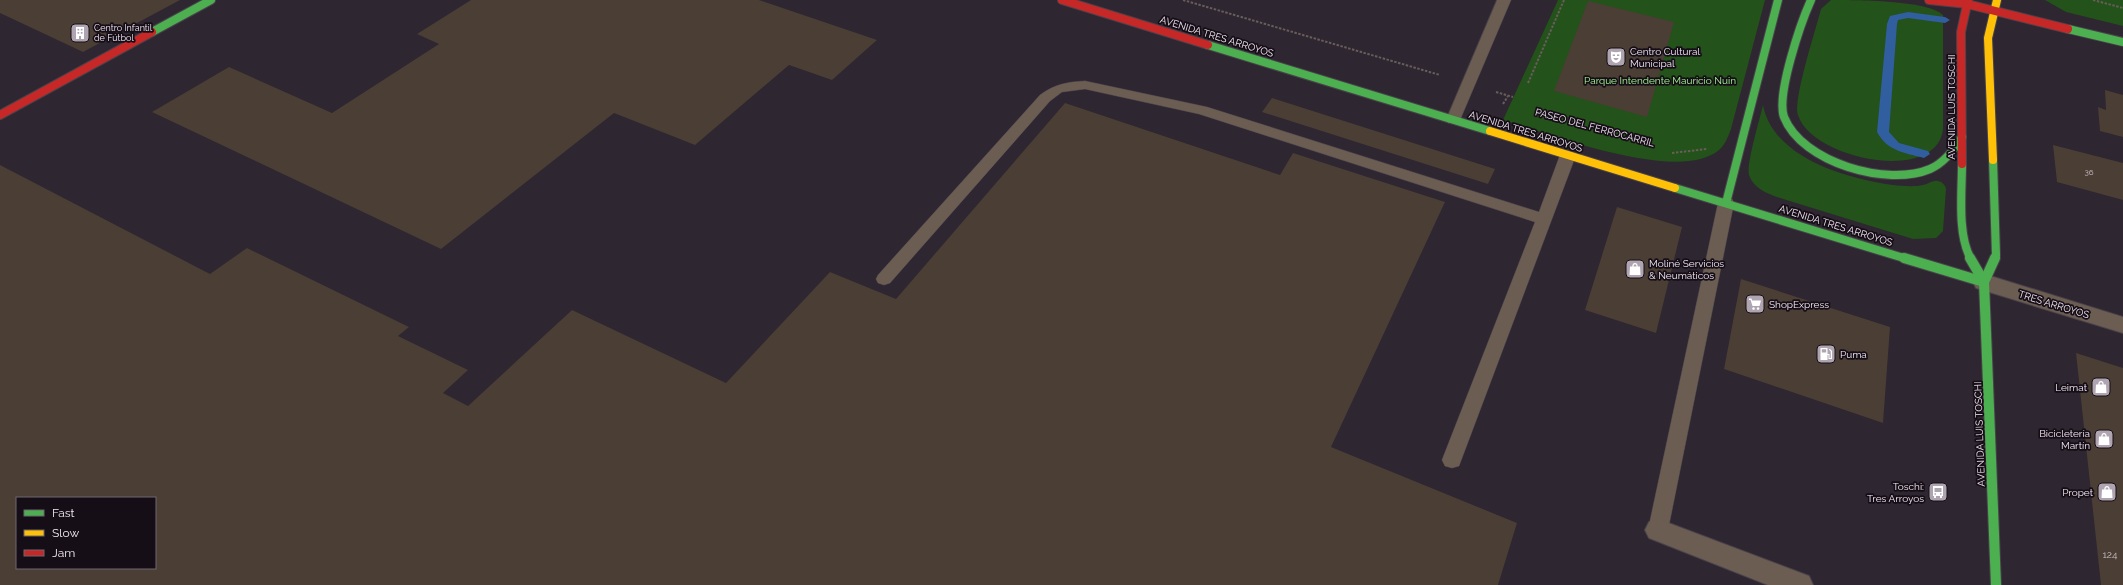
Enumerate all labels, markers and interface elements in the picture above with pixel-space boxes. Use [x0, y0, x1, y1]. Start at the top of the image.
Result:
street label: AVENIDA TRES ARROYOS [1159, 14, 1275, 59]
building icon: Centro Infantil de Fútbol [69, 22, 91, 44]
place label: Centro Infantil de Fútbol [94, 23, 153, 43]
theatre icon: Centro Cultural Municipal [1605, 46, 1627, 68]
place label: Centro Cultural Municipal [1630, 46, 1700, 69]
street label: AVENIDA LUIS TOSCHI [1946, 54, 1957, 160]
park label: Parque Intendente Mauricio Nuin [1584, 75, 1736, 86]
street label: PASEO DEL FERROCARRIL [1534, 106, 1656, 149]
street label: AVENIDA TRES ARROYOS [1468, 109, 1584, 154]
house number: 36 [2084, 167, 2094, 177]
street label: AVENIDA TRES ARROYOS [1778, 203, 1894, 248]
shop icon: Moliné Servicios & Neumáticos [1624, 258, 1646, 280]
place label: Moliné Servicios & Neumáticos [1649, 258, 1724, 281]
street label: TRES ARROYOS [2017, 288, 2091, 320]
supermarket icon: ShopExpress [1744, 293, 1766, 315]
place label: ShopExpress [1769, 299, 1829, 310]
fuel station icon: Puma [1815, 343, 1837, 365]
place label: Puma [1840, 349, 1867, 360]
shop icon: Leimat [2090, 376, 2112, 398]
street label: AVENIDA LUIS TOSCHI [1972, 381, 1987, 487]
place label: Leimat [2055, 382, 2088, 393]
place label: Bicicletería Martín [2039, 428, 2090, 451]
shop icon: Bicicletería Martín [2093, 428, 2115, 450]
place label: Toschi: Tres Arroyos [1867, 481, 1924, 504]
bus stop icon: Toschi: Tres Arroyos [1927, 481, 1949, 503]
shop icon: Propet [2096, 481, 2118, 503]
place label: Propet [2062, 487, 2094, 498]
legend [16, 497, 156, 569]
text: Fast [52, 506, 75, 520]
text: Slow [52, 526, 79, 540]
text: Jam [52, 546, 75, 560]
house number: 124 [2103, 549, 2118, 560]

